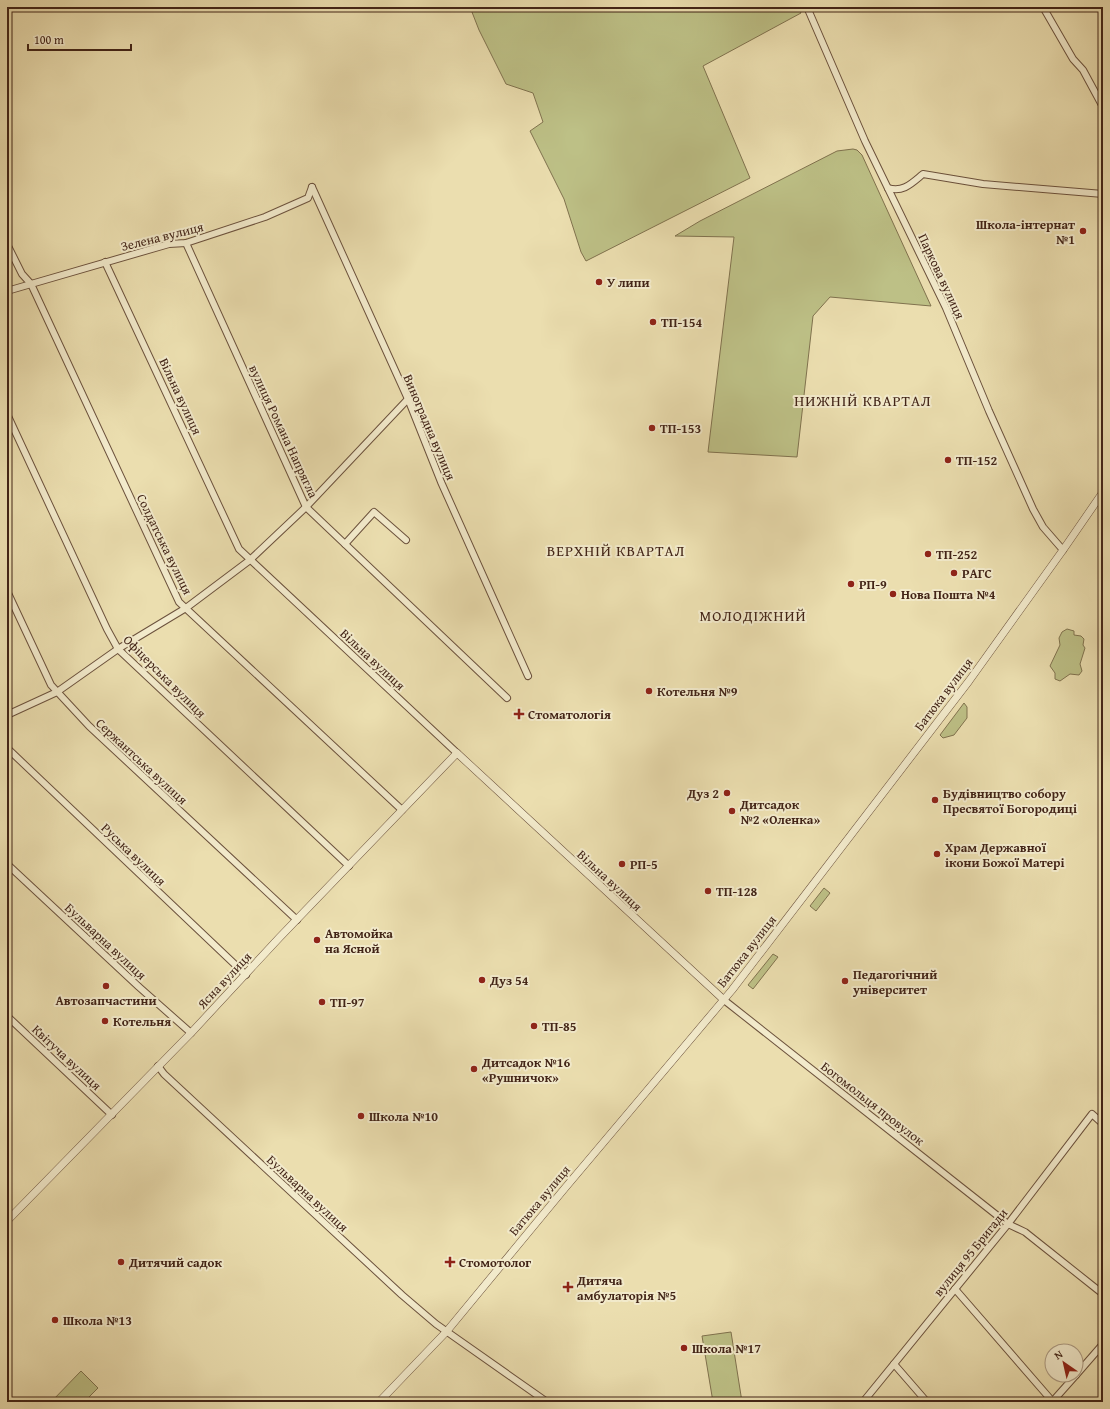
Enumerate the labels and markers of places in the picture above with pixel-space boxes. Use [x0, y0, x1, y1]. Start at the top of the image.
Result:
place label: Школа-інтернат №1 [976, 215, 1075, 249]
marker: Школа-інтернат №1 [1078, 226, 1088, 236]
place label: У липи [607, 273, 650, 292]
marker: У липи [594, 277, 604, 287]
place label: ТП-154 [661, 313, 703, 332]
marker: ТП-154 [648, 317, 658, 327]
place label: ТП-153 [660, 419, 701, 438]
marker: ТП-153 [647, 423, 657, 433]
place label: ТП-152 [956, 451, 998, 470]
marker: ТП-152 [943, 455, 953, 465]
place label: ТП-252 [936, 545, 978, 564]
marker: ТП-252 [923, 549, 933, 559]
place label: РАГС [962, 564, 992, 583]
marker: РАГС [949, 568, 959, 578]
place label: РП-9 [859, 575, 887, 594]
marker: РП-9 [846, 579, 856, 589]
place label: Нова Пошта №4 [901, 585, 996, 604]
marker: Нова Пошта №4 [888, 589, 898, 599]
place label: Котельня №9 [657, 682, 738, 701]
marker: Котельня №9 [644, 686, 654, 696]
place label: Стоматологія [528, 705, 611, 724]
marker: Стоматологія [513, 708, 525, 720]
place label: Дуз 2 [686, 784, 719, 803]
place label: Будівництво собору Пресвятої Богородиці [943, 784, 1077, 818]
marker: Дуз 2 [722, 788, 732, 798]
place label: Дитсадок №2 «Оленка» [739, 795, 820, 829]
marker: Будівництво собору Пресвятої Богородиці [930, 795, 940, 805]
marker: Дитсадок №2 «Оленка» [727, 806, 737, 816]
place label: Храм Державної ікони Божої Матері [945, 838, 1064, 872]
marker: Храм Державної ікони Божої Матері [932, 849, 942, 859]
place label: РП-5 [630, 855, 658, 874]
marker: РП-5 [617, 859, 627, 869]
place label: ТП-128 [716, 882, 758, 901]
marker: ТП-128 [703, 886, 713, 896]
place label: Автомойка на Ясной [325, 924, 393, 958]
marker: Автомойка на Ясной [312, 935, 322, 945]
place label: Педагогічний університет [852, 965, 937, 999]
place label: Дуз 54 [489, 971, 529, 990]
marker: Дуз 54 [477, 975, 487, 985]
marker: Педагогічний університет [840, 976, 850, 986]
marker: Автозапчастини [101, 981, 111, 991]
place label: Автозапчастини [55, 991, 157, 1010]
place label: ТП-97 [330, 993, 365, 1012]
marker: ТП-97 [317, 997, 327, 1007]
place label: Котельня [113, 1012, 171, 1031]
marker: Котельня [100, 1016, 110, 1026]
place label: ТП-85 [542, 1017, 577, 1036]
marker: ТП-85 [529, 1021, 539, 1031]
place label: Дитсадок №16 «Рушничок» [481, 1053, 571, 1087]
marker: Дитсадок №16 «Рушничок» [469, 1064, 479, 1074]
place label: Школа №10 [369, 1107, 438, 1126]
marker: Школа №10 [356, 1111, 366, 1121]
place label: Дитячий садок [128, 1253, 223, 1272]
place label: Стомотолог [459, 1253, 531, 1272]
marker: Стомотолог [444, 1256, 456, 1268]
marker: Дитячий садок [116, 1257, 126, 1267]
place label: Дитяча амбулаторія №5 [576, 1271, 677, 1305]
marker: Дитяча амбулаторія №5 [562, 1281, 574, 1293]
place label: Школа №13 [63, 1311, 132, 1330]
marker: Школа №13 [50, 1315, 60, 1325]
place label: Школа №17 [692, 1339, 761, 1358]
marker: Школа №17 [679, 1343, 689, 1353]

